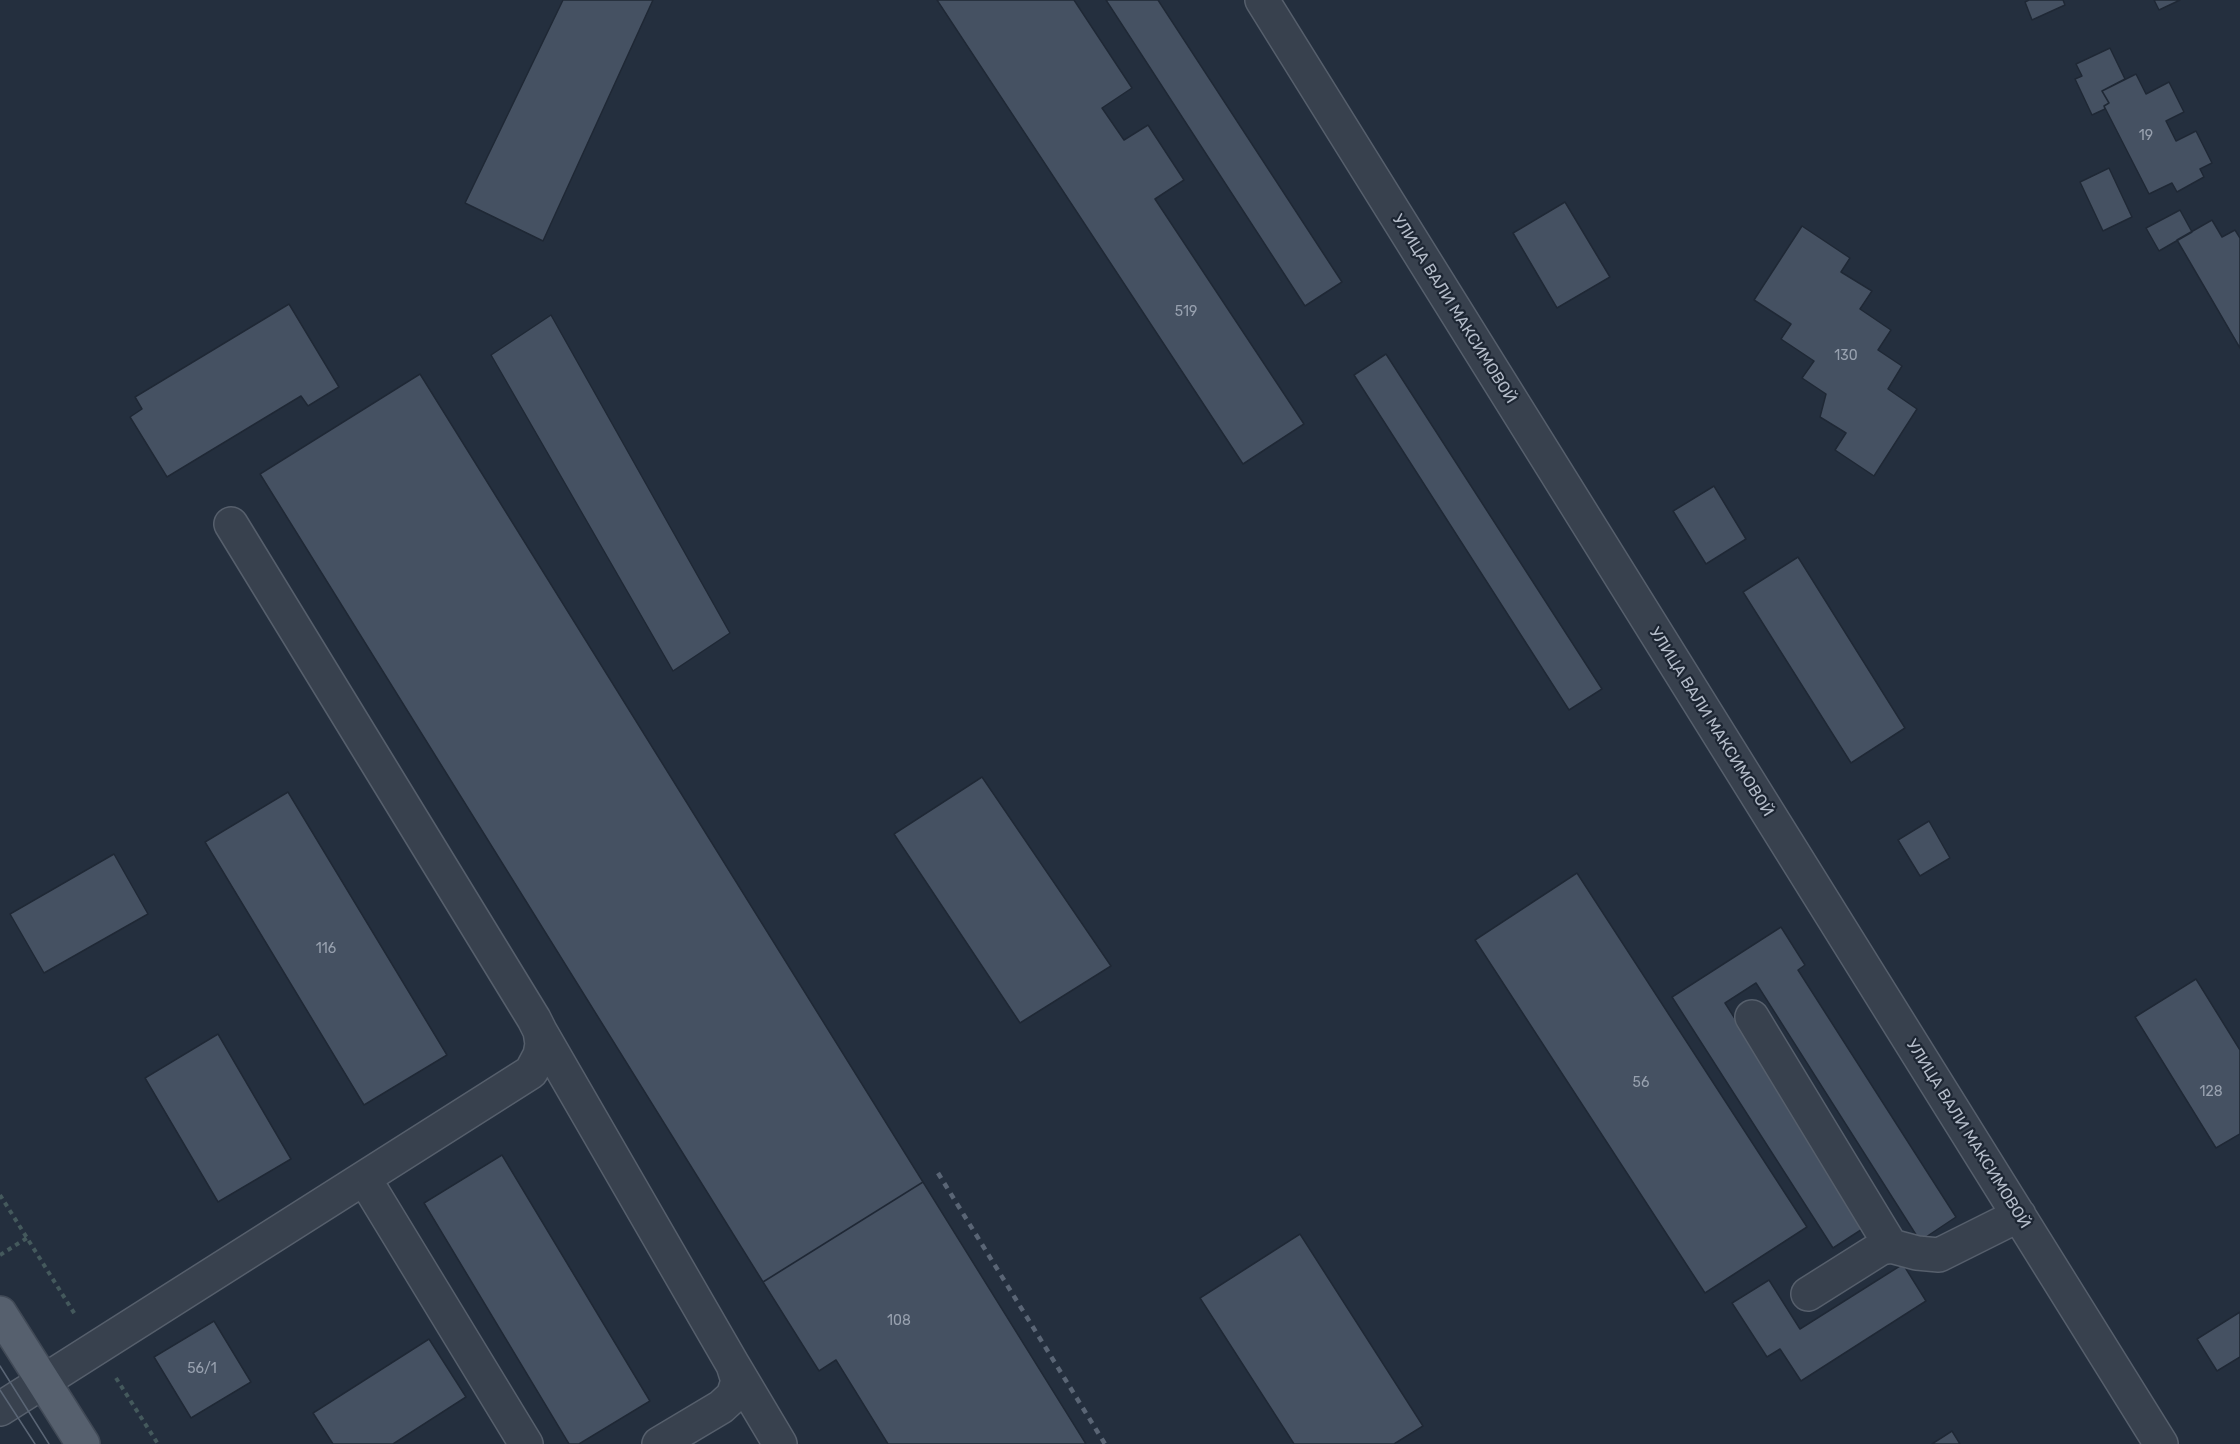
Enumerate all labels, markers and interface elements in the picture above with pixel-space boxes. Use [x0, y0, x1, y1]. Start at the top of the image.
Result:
house number: 19 [2139, 128, 2153, 144]
street label: УЛИЦА ВАЛИ МАКСИМОВОЙ [1388, 211, 1520, 407]
house number: 519 [1175, 304, 1197, 320]
house number: 130 [1834, 348, 1858, 364]
street label: УЛИЦА ВАЛИ МАКСИМОВОЙ [1645, 624, 1777, 820]
house number: 116 [316, 941, 336, 957]
street label: УЛИЦА ВАЛИ МАКСИМОВОЙ [1902, 1036, 2034, 1232]
house number: 56 [1633, 1075, 1649, 1091]
house number: 128 [2199, 1084, 2223, 1100]
house number: 108 [887, 1313, 911, 1329]
house number: 56/1 [187, 1361, 217, 1377]

